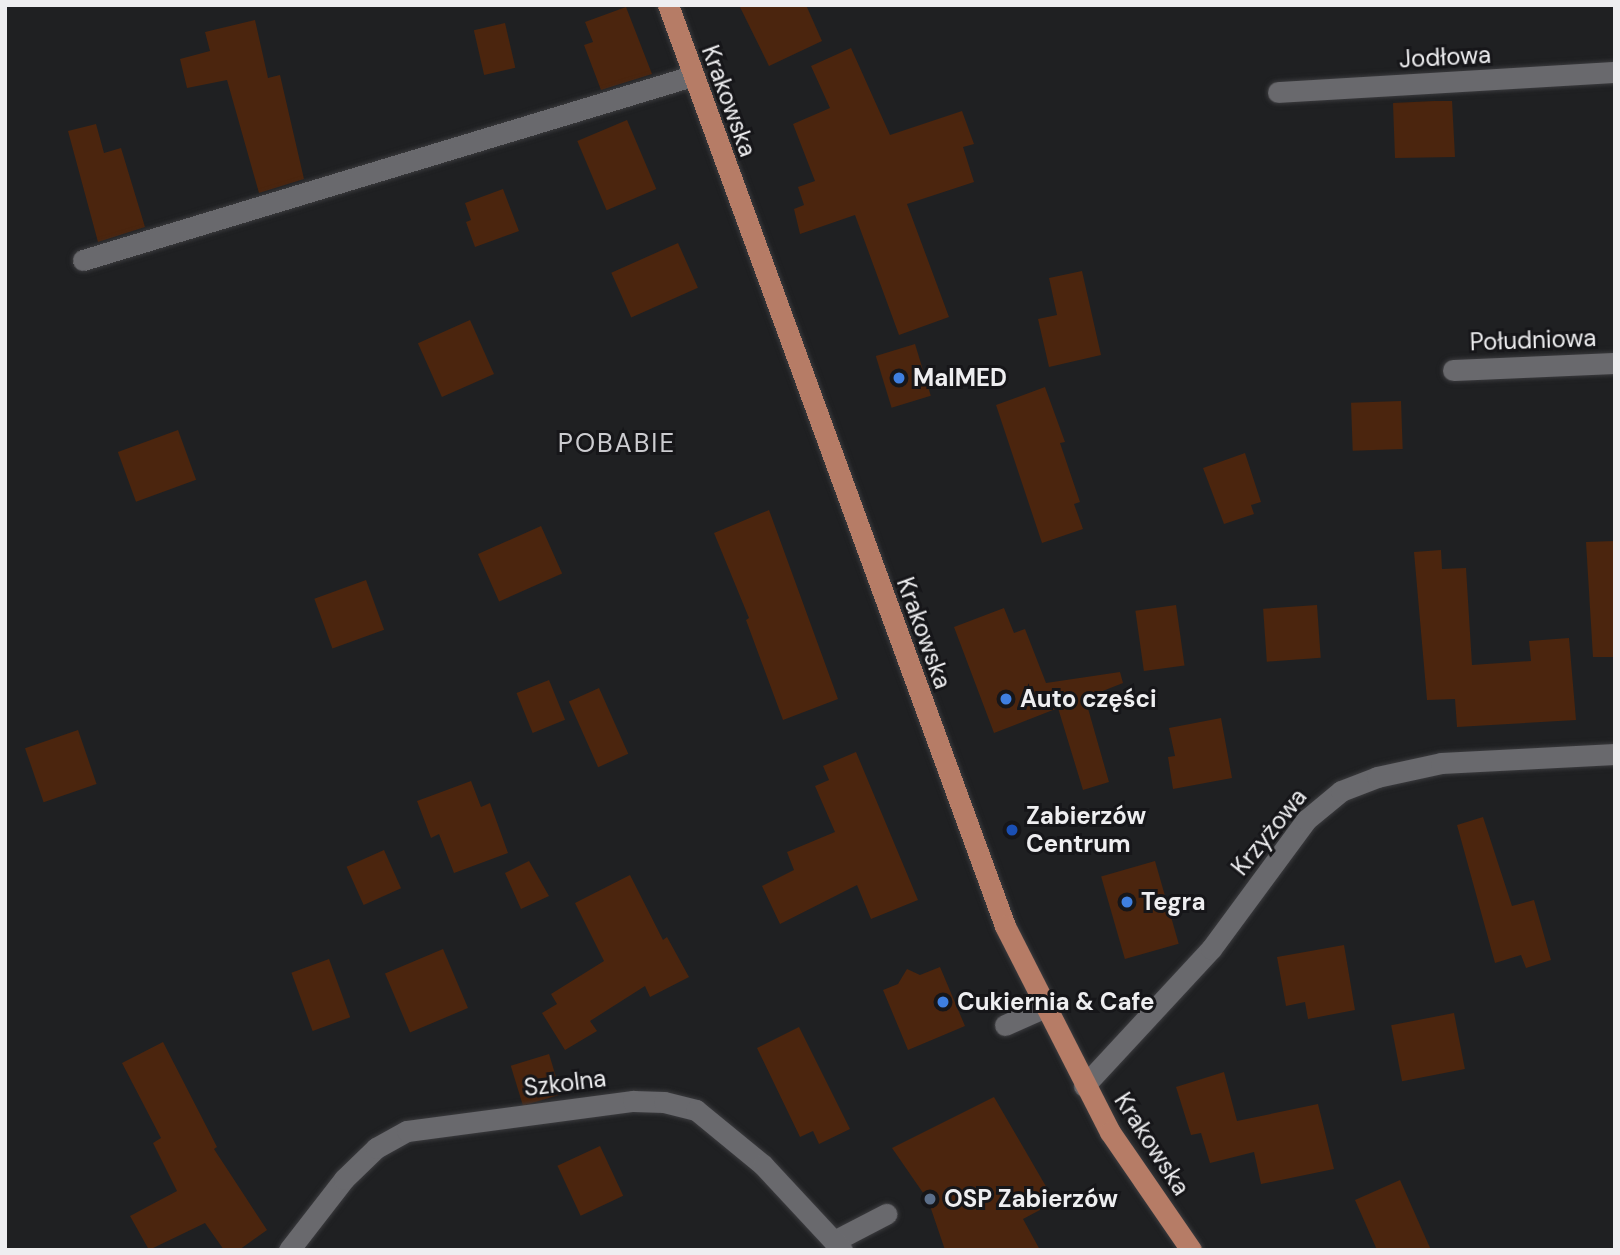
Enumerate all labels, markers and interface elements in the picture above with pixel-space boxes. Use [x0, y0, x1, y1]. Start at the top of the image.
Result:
street label: Jodłowa [1398, 40, 1492, 74]
street label: Krakowska [696, 41, 762, 161]
street label: Południowa [1469, 323, 1597, 357]
place label: MalMED [913, 364, 1007, 392]
marker: MalMED [891, 370, 907, 386]
district label: POBABIE [559, 428, 675, 460]
street label: Krakowska [891, 573, 957, 693]
place label: Auto części [1020, 685, 1157, 713]
marker: Auto części [998, 691, 1014, 707]
street label: Krzyżowa [1225, 783, 1313, 881]
place label: Zabierzów Centrum [1026, 802, 1146, 858]
marker: Zabierzów Centrum [1004, 822, 1020, 838]
place label: Tegra [1141, 888, 1205, 916]
marker: Tegra [1119, 894, 1135, 910]
place label: Cukiernia & Cafe [957, 988, 1154, 1016]
marker: Cukiernia & Cafe [935, 994, 951, 1010]
street label: Szkolna [522, 1064, 608, 1102]
street label: Krakowska [1108, 1087, 1196, 1201]
place label: OSP Zabierzów [944, 1185, 1118, 1213]
marker: OSP Zabierzów [922, 1191, 938, 1207]

